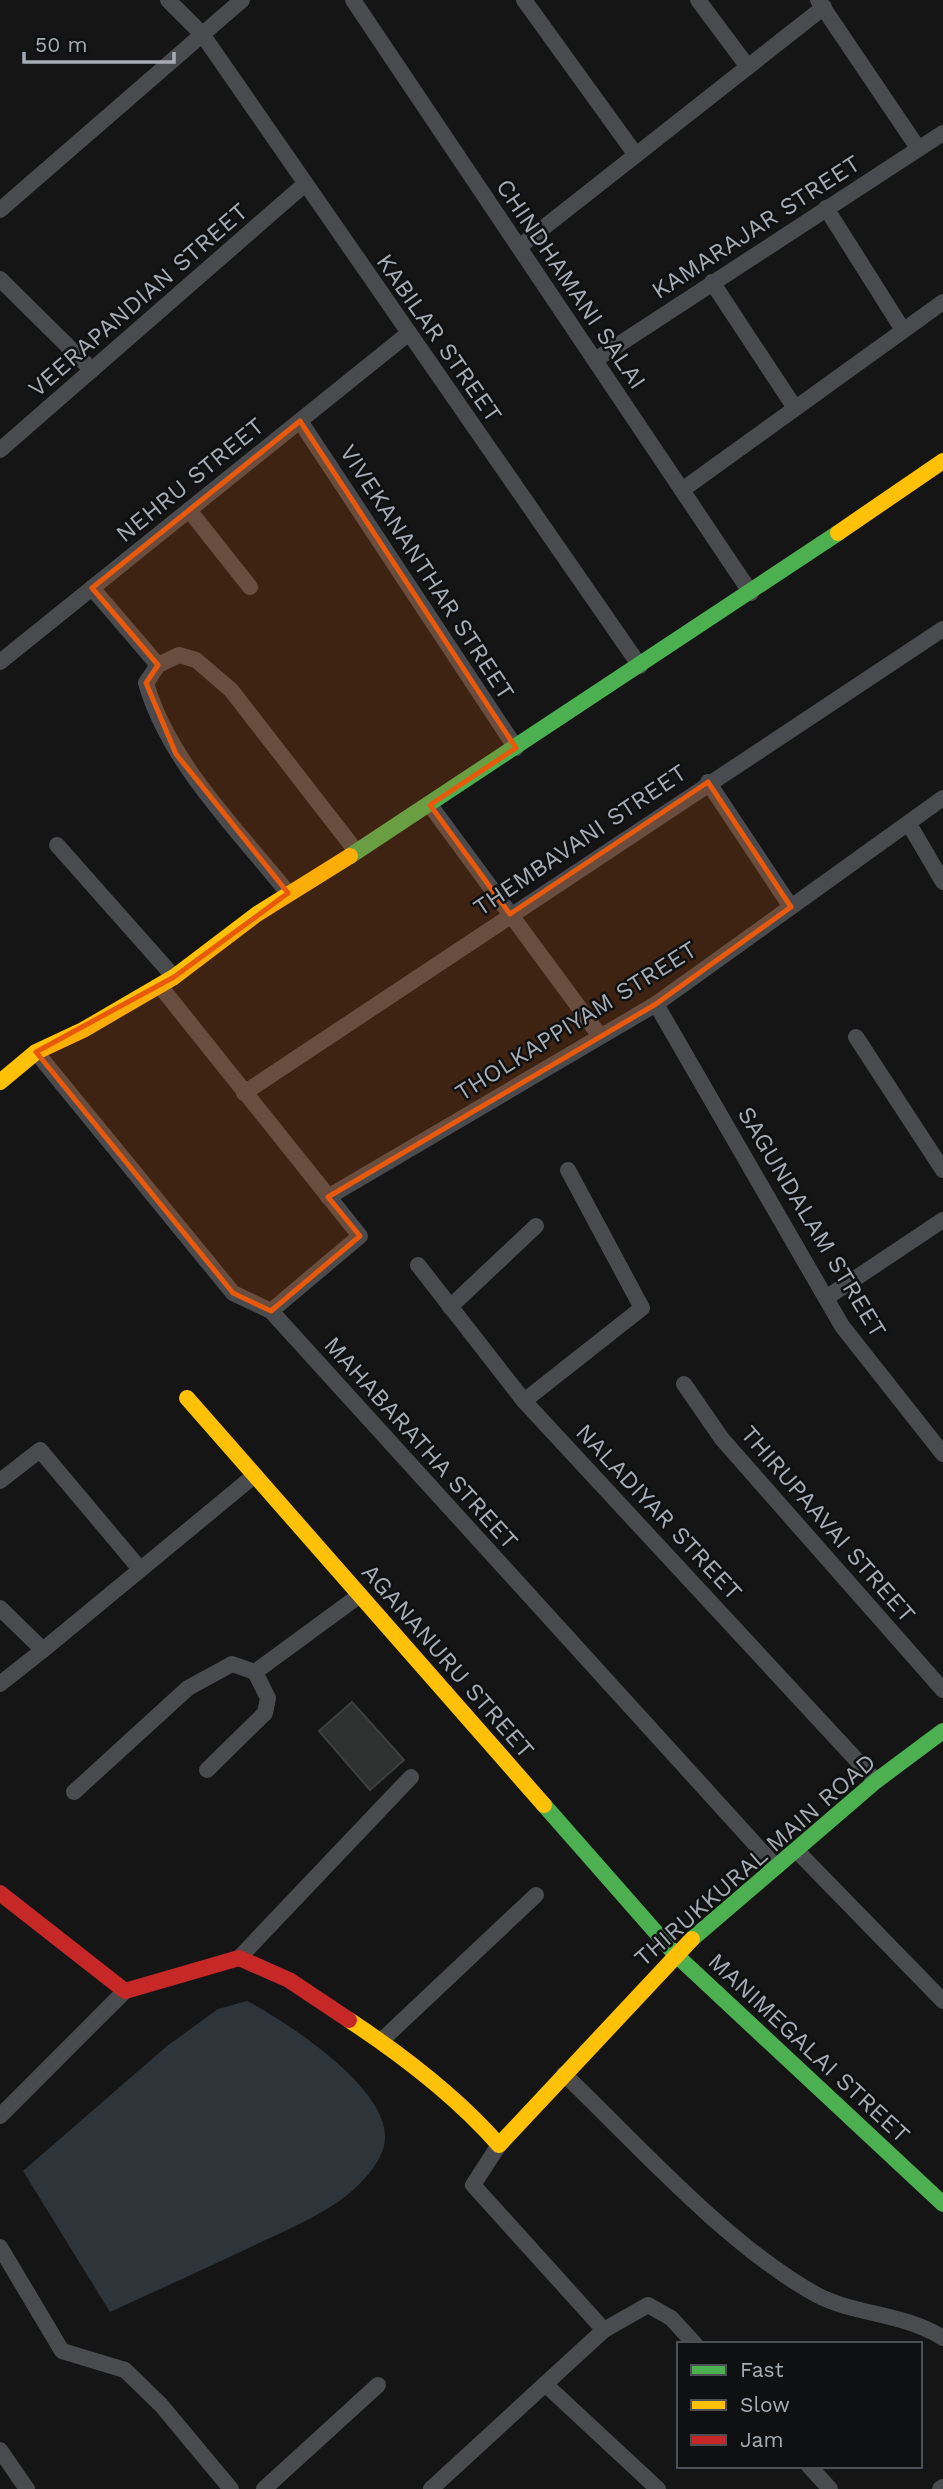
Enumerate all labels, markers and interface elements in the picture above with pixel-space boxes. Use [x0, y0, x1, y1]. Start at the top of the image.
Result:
scale bar [24, 21, 175, 65]
text: 50 m [35, 32, 87, 57]
street label: KAMARAJAR STREET [646, 149, 866, 305]
street label: CHINDHAMANI SALAI [490, 174, 652, 394]
street label: VEERAPANDIAN STREET [23, 197, 253, 403]
street label: KABILAR STREET [370, 248, 508, 428]
street label: NEHRU STREET [110, 412, 270, 548]
street label: VIVEKANANTHAR STREET [334, 439, 520, 705]
street label: THEMBAVANI STREET [468, 758, 692, 922]
street label: THOLKAPPIYAM STREET [450, 935, 702, 1107]
street label: SAGUNDALAM STREET [732, 1102, 892, 1342]
street label: MAHABARATHA STREET [318, 1331, 524, 1555]
street label: NALADIYAR STREET [570, 1418, 748, 1606]
street label: THIRUPAAVAI STREET [735, 1420, 921, 1628]
street label: AGANANURU STREET [356, 1558, 540, 1764]
street label: THIRUKKURAL MAIN ROAD [629, 1748, 881, 1972]
street label: MANIMEGALAI STREET [702, 1947, 916, 2149]
legend [677, 2342, 922, 2468]
text: Fast [740, 2357, 784, 2382]
text: Slow [740, 2392, 790, 2417]
text: Jam [740, 2427, 783, 2452]

